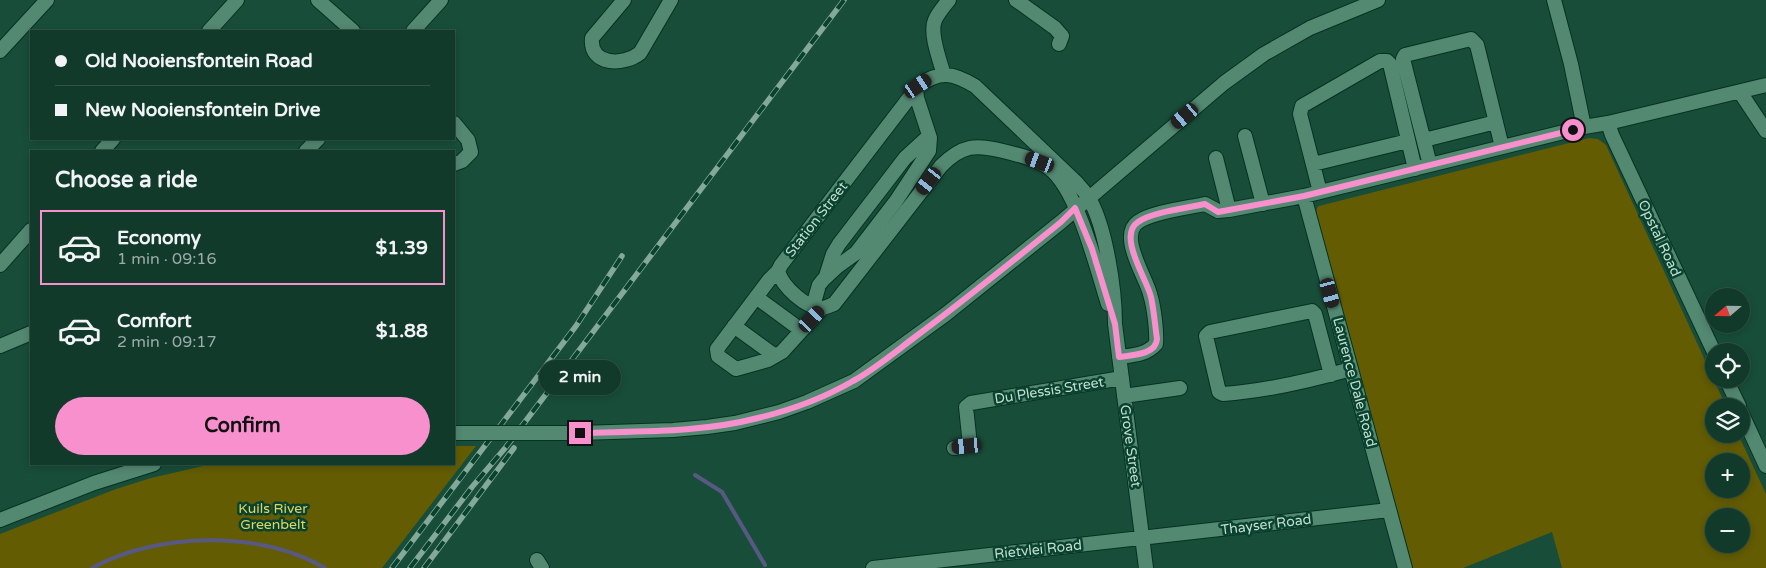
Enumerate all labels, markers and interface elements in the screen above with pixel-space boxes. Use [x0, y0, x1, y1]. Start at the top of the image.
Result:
text: Old Nooiensfontein Road [85, 50, 313, 72]
car [901, 71, 934, 101]
text: New Nooiensfontein Drive [85, 99, 320, 121]
car [1168, 101, 1201, 131]
route start [1562, 119, 1584, 141]
car [1023, 150, 1056, 174]
car [913, 165, 944, 197]
text: Choose a ride [55, 167, 198, 193]
street label: Station Street [782, 178, 851, 260]
street label: Opstal Road [1634, 197, 1685, 279]
icon: car [57, 225, 102, 270]
text: Economy [117, 227, 201, 249]
text: $1.39 [376, 237, 428, 259]
text: 1 min · 09:16 [117, 249, 216, 269]
car [1318, 277, 1341, 309]
north arrow [1705, 288, 1750, 332]
map controls [1705, 288, 1750, 553]
car [796, 303, 827, 335]
icon: car [57, 308, 102, 353]
text: Comfort [117, 310, 191, 332]
street label: Laurence Dale Road [1329, 315, 1380, 449]
text: $1.88 [376, 320, 428, 342]
text: 2 min · 09:17 [117, 332, 216, 352]
button: locate [1705, 343, 1750, 388]
callout: 2 min [539, 360, 621, 396]
text: 2 min [559, 367, 601, 387]
street label: Du Plessis Street [993, 373, 1106, 408]
button: Confirm [55, 397, 430, 455]
button: layers [1705, 398, 1750, 443]
street label: Grove Street [1116, 404, 1145, 489]
route end [569, 422, 591, 444]
car [951, 437, 982, 455]
button: + [1705, 453, 1750, 498]
park label: Kuils River Greenbelt [238, 500, 308, 533]
button: − [1705, 508, 1750, 553]
street label: Thayser Road [1220, 511, 1312, 538]
street label: Rietvlei Road [994, 536, 1083, 563]

